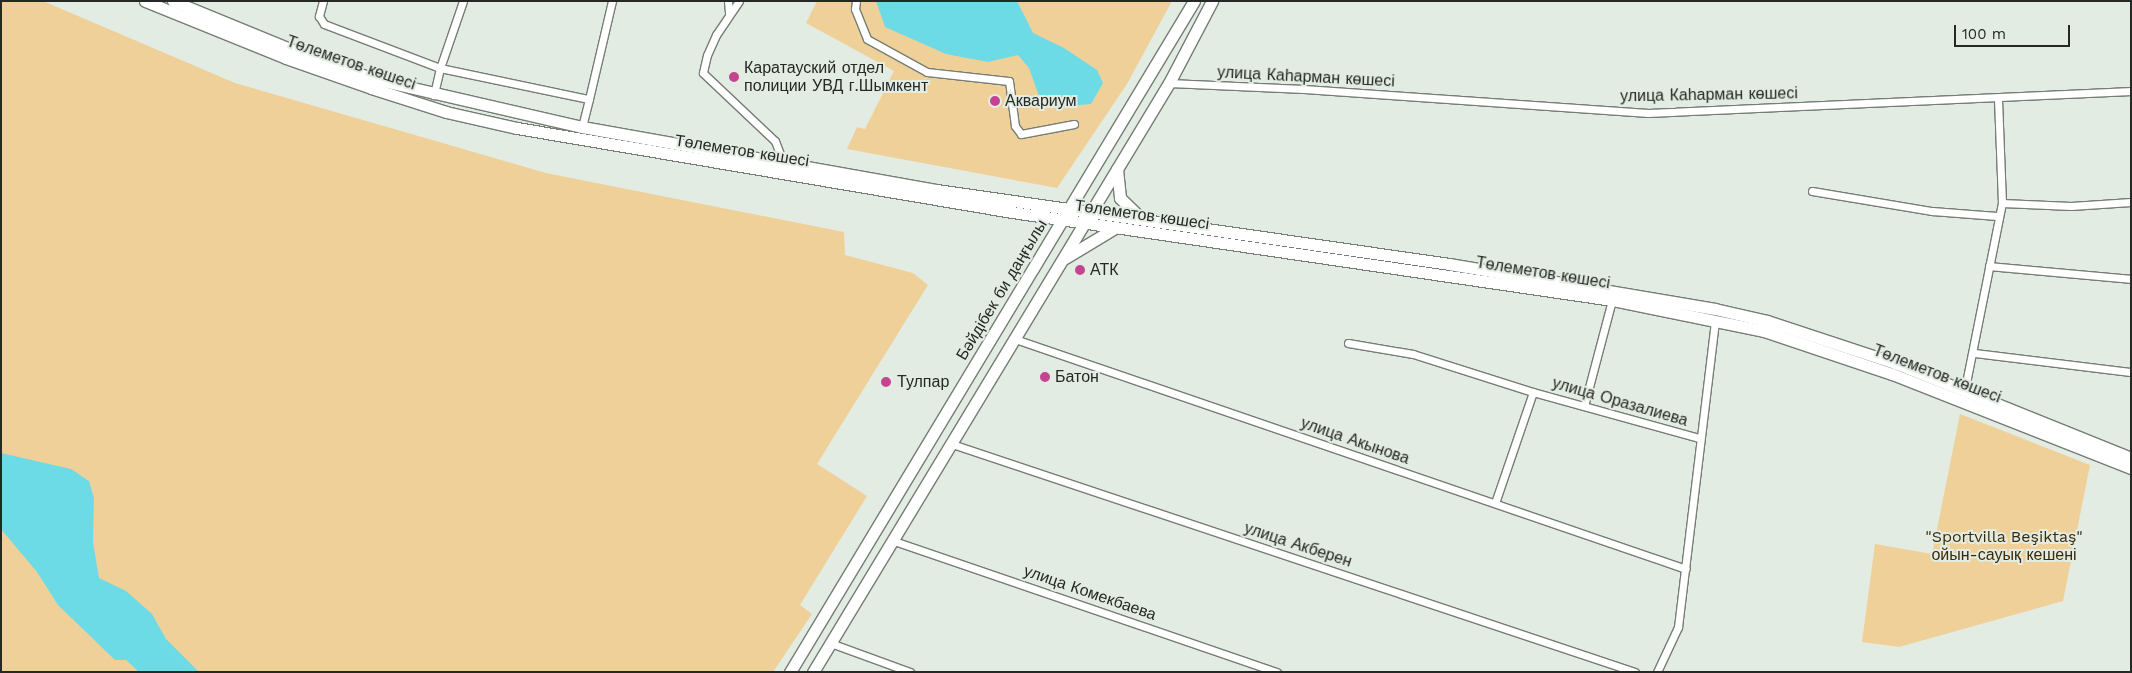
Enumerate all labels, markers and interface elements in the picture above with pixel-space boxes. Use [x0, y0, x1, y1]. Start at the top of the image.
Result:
scale bar [1957, 15, 2073, 47]
text: 100 m [1962, 25, 2006, 43]
street label: Төлеметов көшесі [284, 32, 418, 94]
place label: Каратауский отдел полиции УВД г.Шымкент [744, 58, 928, 96]
street label: улица Каһарман көшесі [1217, 63, 1395, 91]
marker: Каратауский отдел полиции УВД г.Шымкент [728, 71, 740, 83]
street label: улица Каһарман көшесі [1620, 84, 1798, 106]
place label: Аквариум [1005, 91, 1077, 111]
marker: Аквариум [989, 95, 1001, 107]
street label: Төлеметов көшесі [674, 131, 810, 171]
street label: Төлеметов көшесі [1074, 196, 1210, 234]
street label: Бәйдібек би даңғылы [952, 216, 1052, 364]
street label: Төлеметов көшесі [1475, 253, 1611, 293]
place label: АТК [1090, 260, 1119, 280]
marker: АТК [1074, 264, 1086, 276]
street label: Төлеметов көшесі [1870, 341, 2004, 407]
place label: Батон [1055, 367, 1099, 387]
marker: Батон [1039, 371, 1051, 383]
place label: Тулпар [897, 372, 949, 392]
street label: улица Оразалиева [1550, 373, 1690, 431]
marker: Тулпар [879, 375, 893, 389]
street label: улица Акынова [1298, 413, 1412, 469]
street label: улица Акберен [1242, 519, 1354, 571]
park label: "Sportvilla Beşiktaş" ойын-сауық кешені [1925, 527, 2083, 565]
street label: улица Комекбаева [1021, 561, 1159, 625]

